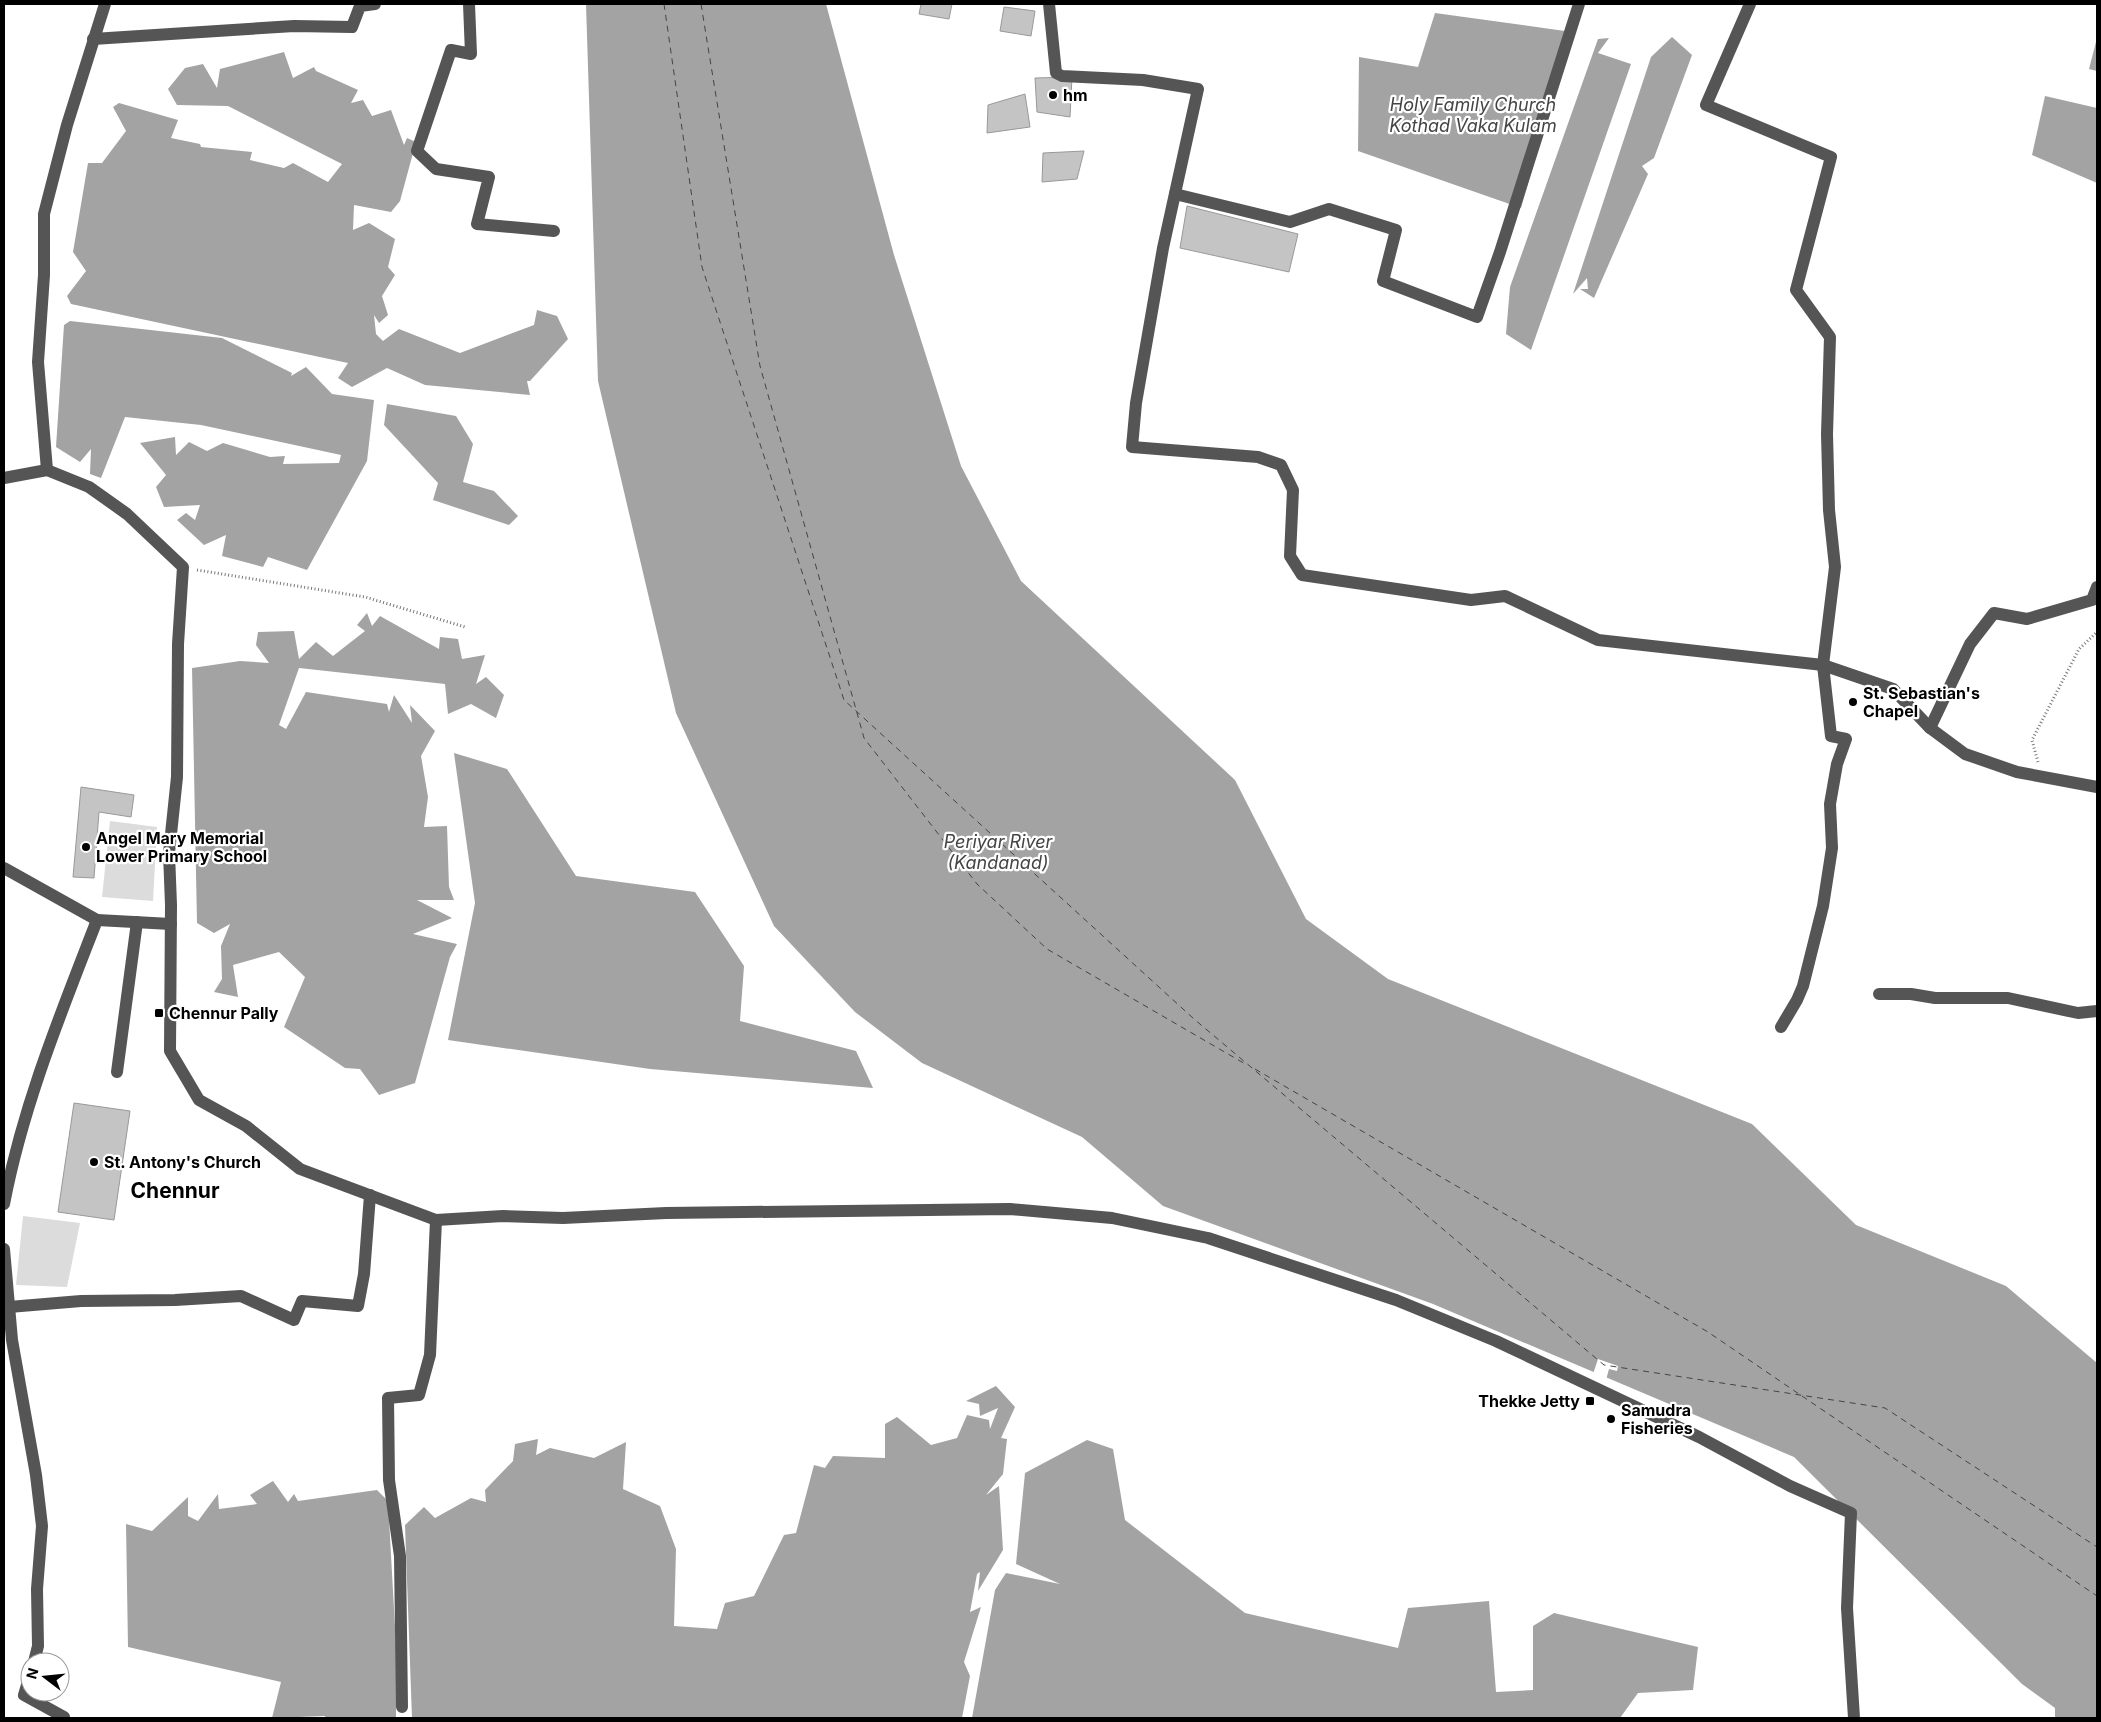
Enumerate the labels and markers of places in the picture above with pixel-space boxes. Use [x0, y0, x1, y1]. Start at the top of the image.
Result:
place label: hm [1063, 85, 1088, 105]
marker: hm [1047, 89, 1059, 101]
place label: St. Sebastian's Chapel [1863, 683, 1980, 721]
marker: St. Sebastian's Chapel [1847, 696, 1859, 708]
place label: Angel Mary Memorial Lower Primary School [96, 828, 267, 866]
marker: Angel Mary Memorial Lower Primary School [80, 841, 92, 853]
place label: Chennur Pally [169, 1003, 279, 1023]
marker: Chennur Pally [153, 1007, 165, 1019]
place label: St. Antony's Church [104, 1152, 261, 1172]
marker: St. Antony's Church [88, 1156, 100, 1168]
place label: Thekke Jetty [1478, 1391, 1580, 1411]
marker: Thekke Jetty [1584, 1395, 1596, 1407]
place label: Samudra Fisheries [1621, 1400, 1693, 1438]
marker: Samudra Fisheries [1605, 1413, 1617, 1425]

